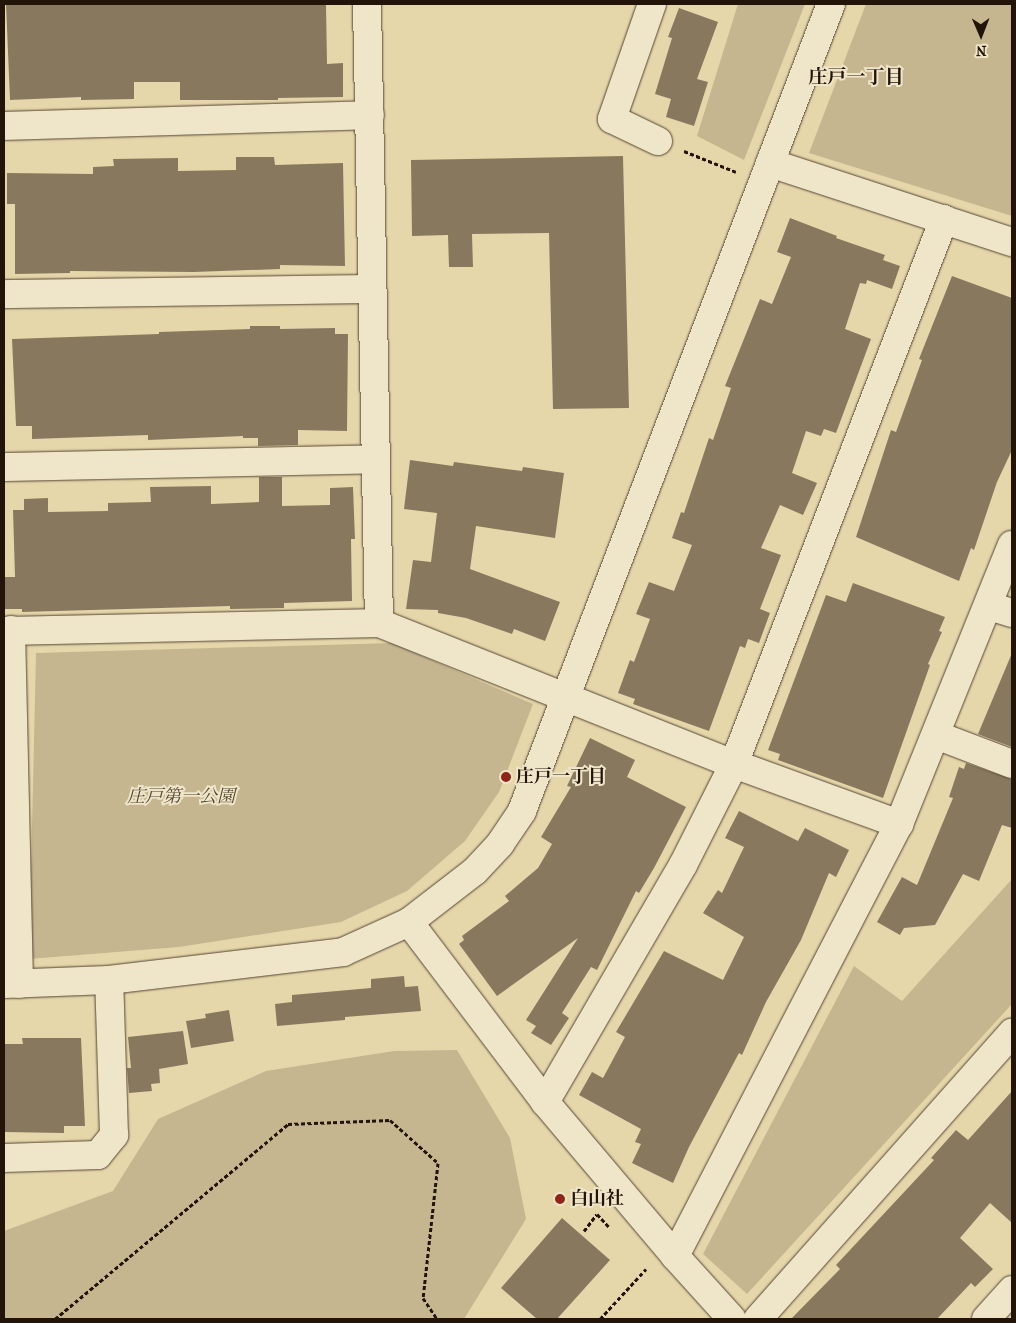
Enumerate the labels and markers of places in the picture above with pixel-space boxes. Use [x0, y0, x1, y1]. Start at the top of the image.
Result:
place label: 庄戸一丁目 [516, 766, 606, 788]
marker: 庄戸一丁目 [500, 771, 512, 783]
place label: 白山社 [570, 1188, 624, 1210]
marker: 白山社 [554, 1193, 566, 1205]

